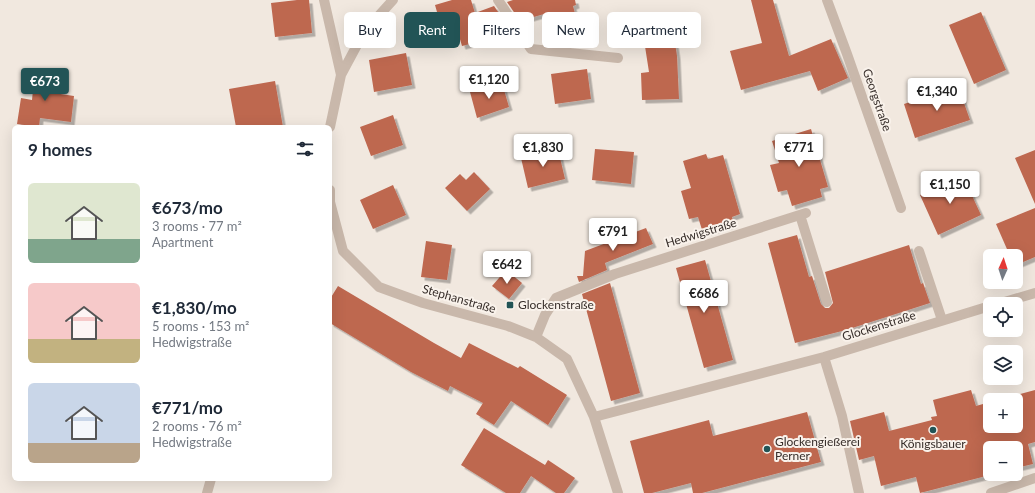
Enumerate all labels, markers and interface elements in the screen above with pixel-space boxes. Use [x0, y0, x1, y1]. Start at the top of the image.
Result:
chip: Buy [344, 12, 396, 48]
chip: Rent [404, 12, 460, 48]
chip: Filters [468, 12, 534, 48]
chip: New [542, 12, 599, 48]
chip: Apartment [607, 12, 701, 48]
pin: €1,120 [456, 66, 522, 100]
street label: Georgstraße [860, 67, 895, 133]
pin: €673 [21, 68, 69, 102]
text: €1,120 [469, 71, 509, 87]
text: €673 [30, 73, 60, 89]
pin: €1,340 [904, 78, 970, 112]
text: €1,340 [917, 83, 957, 99]
pin: €1,830 [510, 134, 576, 168]
pin: €771 [775, 134, 823, 168]
icon: filters [294, 138, 316, 160]
text: 9 homes [28, 139, 92, 160]
text: €1,830 [523, 139, 563, 155]
text: €771 [784, 139, 814, 155]
pin: €1,150 [917, 171, 983, 205]
text: €1,150 [930, 176, 970, 192]
text: €673/mo [152, 197, 223, 218]
icon: home [60, 199, 108, 247]
street label: Hedwigstraße [663, 215, 738, 250]
text: 3 rooms · 77 m² [152, 218, 242, 234]
pin: €791 [589, 218, 637, 252]
text: €791 [598, 223, 628, 239]
text: Apartment [152, 234, 213, 250]
north arrow [983, 249, 1023, 289]
map controls [983, 249, 1023, 481]
pin: €642 [483, 251, 531, 285]
text: €642 [492, 256, 522, 272]
pin: €686 [680, 280, 728, 314]
street label: Stephanstraße [421, 281, 498, 316]
text: €686 [689, 285, 719, 301]
text: €1,830/mo [152, 297, 237, 318]
place label: Glockenstraße [518, 297, 594, 312]
button: locate [983, 297, 1023, 337]
icon: home [60, 299, 108, 347]
marker: Glockenstraße [505, 300, 515, 310]
street label: Glockenstraße [840, 307, 917, 344]
text: 5 rooms · 153 m² [152, 318, 249, 334]
text: Hedwigstraße [152, 334, 232, 350]
button: layers [983, 345, 1023, 385]
button: + [983, 393, 1023, 433]
text: €771/mo [152, 397, 223, 418]
icon: home [60, 399, 108, 447]
text: 2 rooms · 76 m² [152, 418, 242, 434]
marker: Königsbauer [928, 425, 938, 435]
text: Hedwigstraße [152, 434, 232, 450]
place label: Glockengießerei Perner [775, 434, 860, 463]
place label: Königsbauer [900, 436, 966, 451]
button: − [983, 441, 1023, 481]
marker: Glockengießerei Perner [762, 444, 772, 454]

